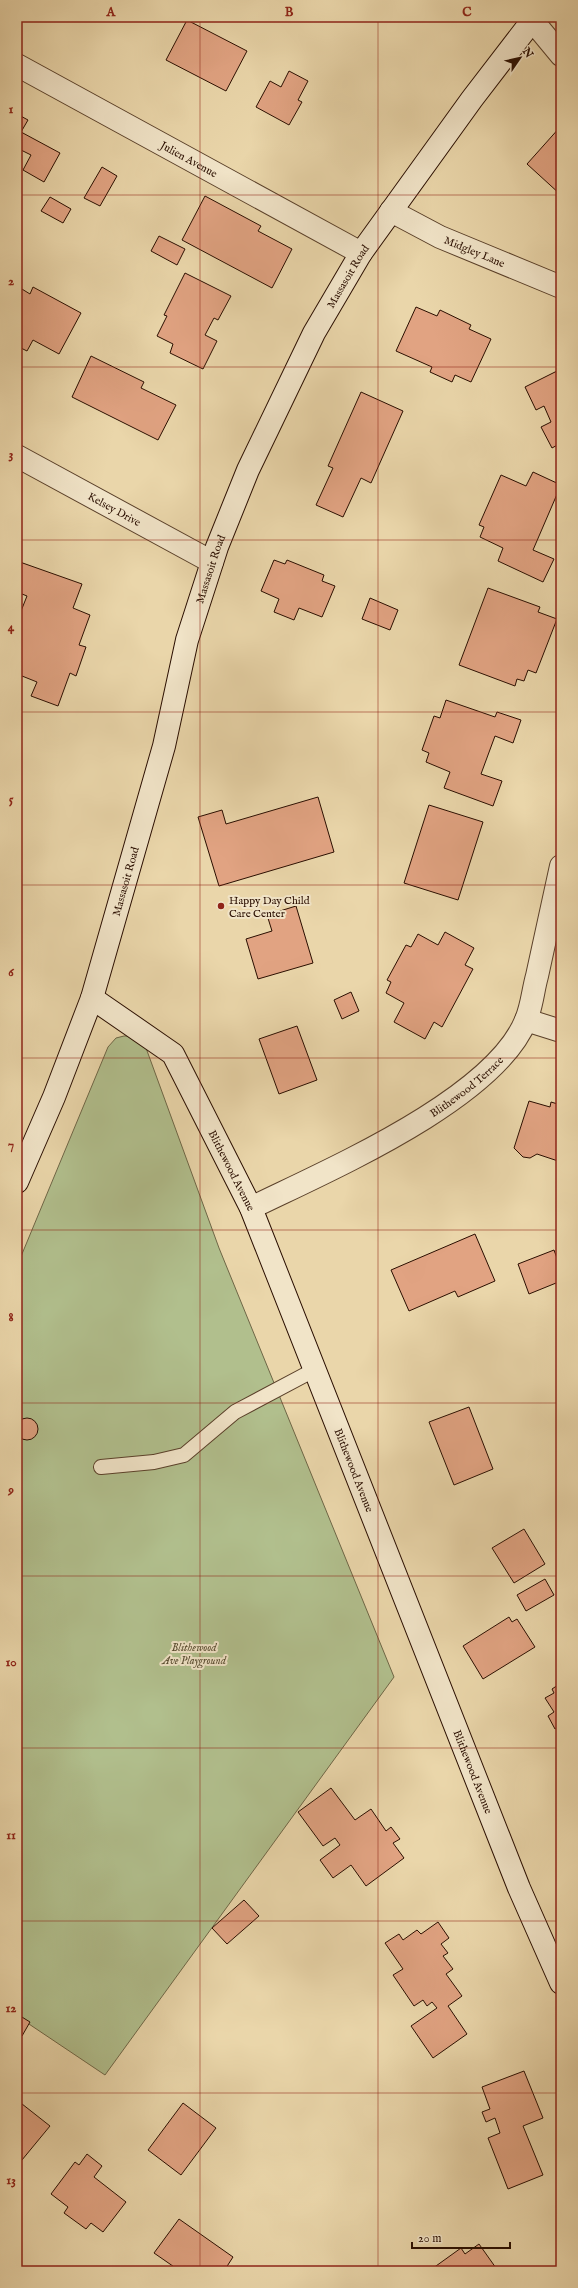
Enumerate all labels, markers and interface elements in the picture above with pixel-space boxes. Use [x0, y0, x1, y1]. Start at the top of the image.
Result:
text: A [106, 4, 117, 21]
text: B [285, 4, 294, 21]
text: C [462, 4, 472, 21]
north arrow [500, 38, 540, 78]
text: N [518, 44, 536, 61]
text: 1 [9, 101, 14, 118]
street label: Julien Avenue [156, 138, 219, 181]
street label: Midgley Lane [442, 233, 507, 271]
street label: Massasoit Road [324, 242, 373, 311]
text: 2 [8, 273, 14, 290]
text: 3 [9, 446, 14, 463]
street label: Kelsey Drive [85, 490, 143, 530]
street label: Massasoit Road [193, 533, 229, 605]
text: 4 [8, 619, 15, 636]
text: 5 [9, 791, 14, 808]
street label: Massasoit Road [110, 845, 143, 918]
place label: Happy Day Child Care Center [229, 894, 310, 921]
marker: Happy Day Child Care Center [216, 901, 226, 911]
text: 6 [8, 964, 14, 981]
street label: Blithewood Terrace [428, 1054, 507, 1121]
street label: Blithewood Avenue [205, 1128, 257, 1214]
text: 7 [8, 1137, 14, 1154]
text: 8 [8, 1309, 14, 1326]
street label: Blithewood Avenue [331, 1427, 376, 1515]
text: 9 [7, 1482, 14, 1499]
park label: Blithewood Ave Playground [161, 1641, 227, 1669]
text: 10 [5, 1654, 17, 1671]
street label: Blithewood Avenue [449, 1728, 495, 1816]
text: 11 [6, 1827, 16, 1844]
text: 12 [6, 2000, 16, 2017]
text: 13 [6, 2172, 16, 2189]
scale bar [412, 2224, 510, 2250]
text: 20 m [418, 2231, 441, 2246]

